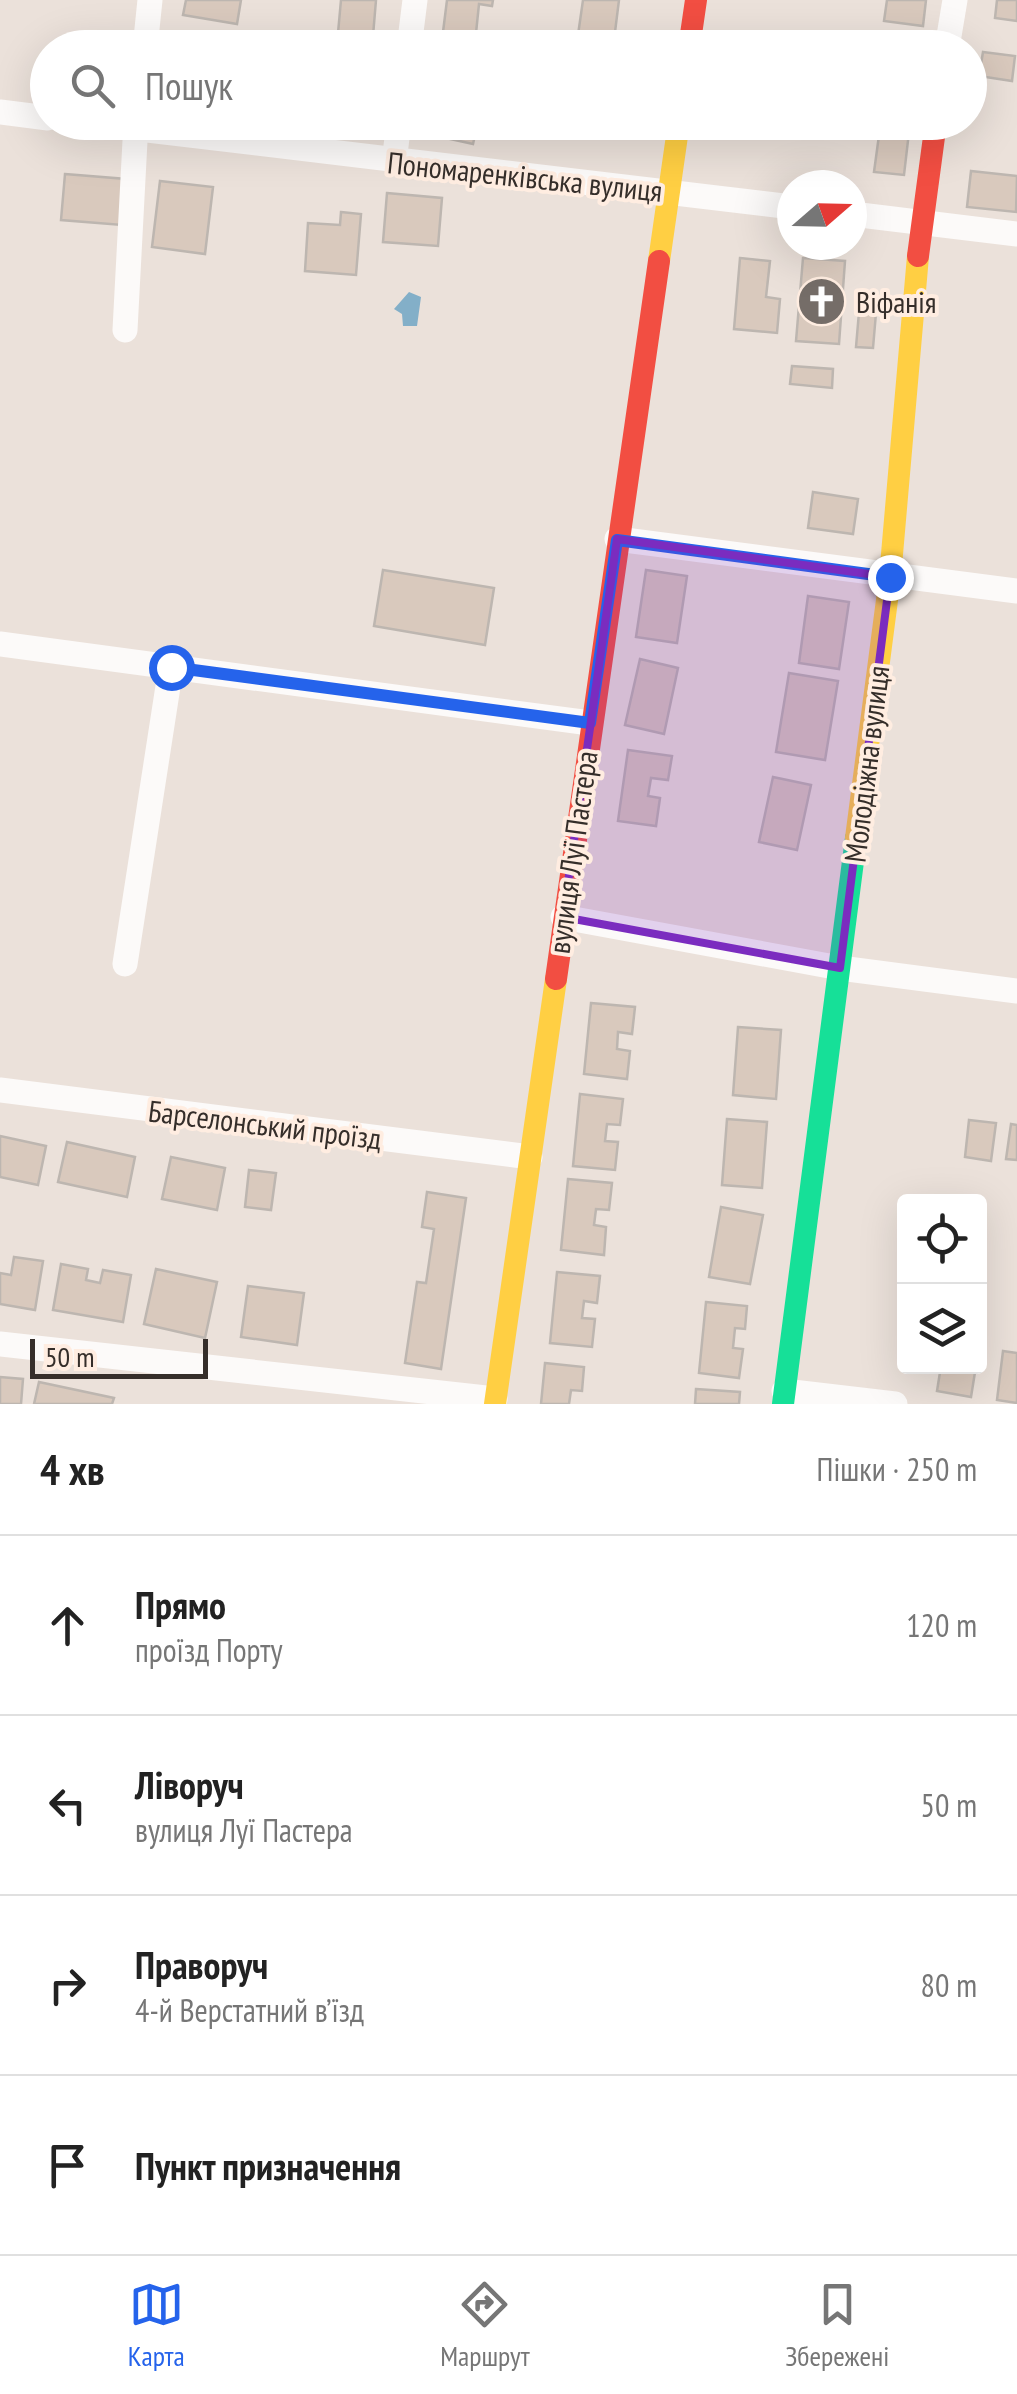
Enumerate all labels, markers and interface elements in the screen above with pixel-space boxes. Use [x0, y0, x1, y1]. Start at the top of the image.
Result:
search box [30, 30, 987, 140]
icon: search [65, 58, 120, 113]
text: Пошук [145, 61, 233, 110]
street label: Пономаренківська вулиця [386, 142, 664, 210]
north arrow [777, 170, 867, 260]
church icon: Віфанія [795, 275, 847, 327]
place label: Віфанія [856, 282, 936, 321]
route end [868, 555, 914, 601]
route start [149, 645, 195, 691]
street label: Молодіжна вулиця [835, 664, 897, 864]
street label: вулиця Луї Пастера [538, 748, 606, 956]
street label: Барселонський проїзд [146, 1090, 384, 1158]
map controls [897, 1194, 987, 1374]
button: locate [897, 1194, 987, 1284]
button: layers [897, 1284, 987, 1374]
scale bar [30, 1334, 208, 1378]
text: 50 m [45, 1338, 94, 1375]
text: 4 хв [40, 1442, 105, 1497]
text: Пішки · 250 m [817, 1448, 977, 1490]
text: Прямо [135, 1580, 226, 1629]
icon: ahead [40, 1598, 95, 1653]
text: 120 m [906, 1604, 977, 1646]
text: проїзд Порту [135, 1629, 282, 1671]
text: Ліворуч [135, 1760, 244, 1809]
icon: left [40, 1778, 95, 1833]
text: 50 m [921, 1784, 977, 1826]
text: вулиця Луї Пастера [135, 1809, 353, 1851]
text: Праворуч [135, 1940, 268, 1989]
icon: right [40, 1958, 95, 2013]
text: 80 m [921, 1964, 977, 2006]
text: 4-й Верстатний в’їзд [135, 1989, 364, 2031]
icon: arrive [40, 2138, 95, 2193]
text: Пункт призначення [135, 2141, 401, 2190]
tab: Карта [128, 2277, 185, 2374]
tab: Маршрут [440, 2277, 530, 2374]
tab: Збережені [785, 2277, 889, 2374]

